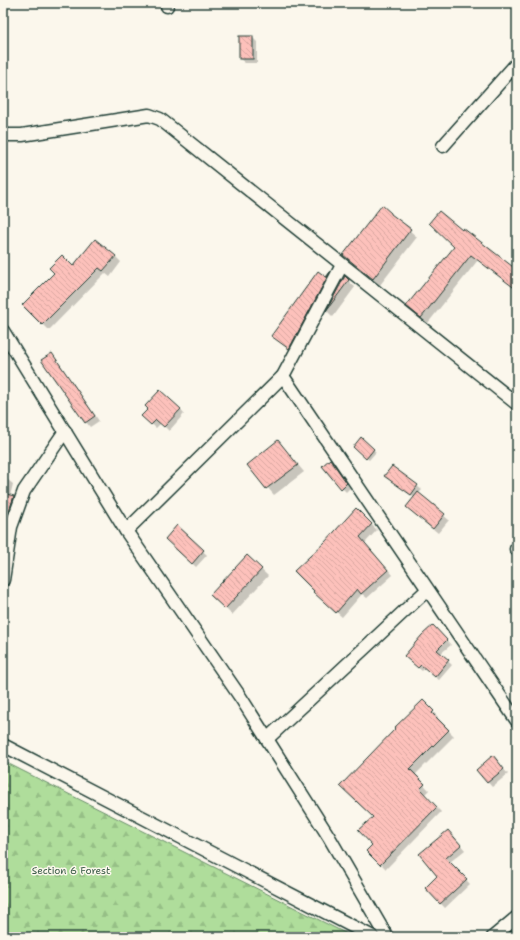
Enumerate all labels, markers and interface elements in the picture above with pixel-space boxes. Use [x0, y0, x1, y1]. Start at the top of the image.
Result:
park label: Section 6 Forest [32, 864, 110, 877]

